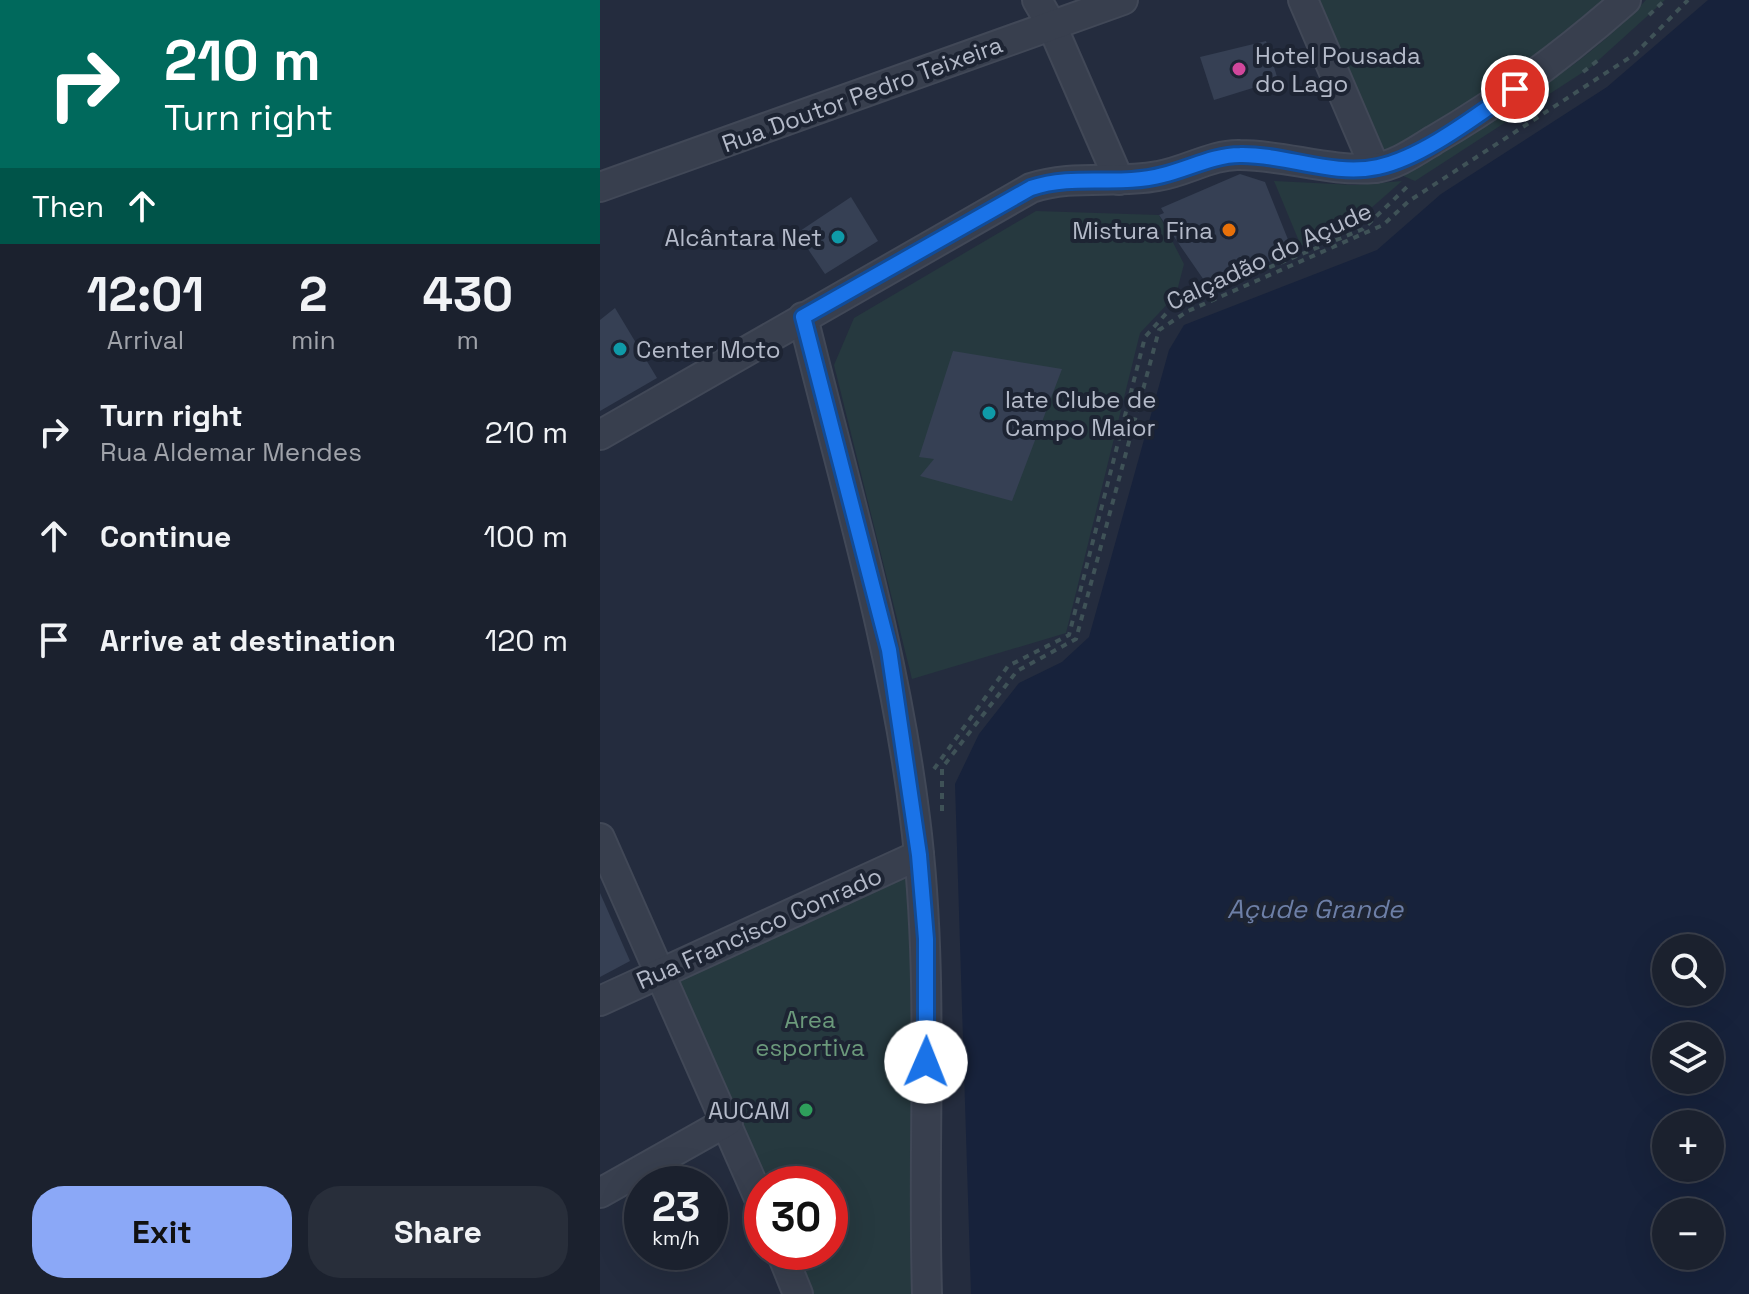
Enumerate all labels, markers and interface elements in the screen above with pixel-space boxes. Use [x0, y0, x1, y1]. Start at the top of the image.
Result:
text: 210 m [164, 25, 321, 96]
street label: Rua Doutor Pedro Teixeira [717, 29, 1007, 159]
icon: right [32, 32, 136, 136]
place label: Hotel Pousada do Lago [1255, 40, 1421, 99]
pin [1481, 55, 1549, 123]
marker: Hotel Pousada do Lago [1230, 60, 1248, 78]
icon: arrive [1493, 67, 1537, 111]
text: Turn right [164, 95, 333, 141]
icon: ahead [120, 184, 164, 228]
text: Then [32, 187, 104, 226]
street label: Calçadão do Açude [1161, 195, 1377, 317]
place label: Mistura Fina [1072, 215, 1213, 246]
marker: Mistura Fina [1220, 221, 1238, 239]
place label: Alcântara Net [664, 222, 822, 253]
marker: Alcântara Net [829, 228, 847, 246]
text: 12:01 [87, 264, 204, 325]
text: 2 [299, 264, 328, 325]
text: 430 [422, 264, 513, 325]
text: Arrival [107, 323, 184, 357]
text: min [291, 323, 336, 357]
text: m [457, 323, 479, 357]
place label: Center Moto [636, 334, 781, 365]
marker: Center Moto [611, 340, 629, 358]
place label: Iate Clube de Campo Maior [1005, 384, 1156, 443]
text: Turn right [100, 396, 243, 435]
marker: Iate Clube de Campo Maior [980, 404, 998, 422]
icon: right [32, 410, 76, 454]
text: 210 m [485, 413, 568, 452]
text: Rua Aldemar Mendes [100, 435, 362, 469]
icon: ahead [32, 514, 76, 558]
text: Continue [100, 517, 231, 556]
text: 100 m [483, 517, 568, 556]
icon: arrive [32, 618, 76, 662]
text: Arrive at destination [100, 621, 396, 660]
text: 120 m [485, 621, 568, 660]
street label: Rua Francisco Conrado [631, 860, 887, 996]
water label: Açude Grande [1227, 892, 1405, 926]
map controls [1652, 934, 1724, 1270]
button: search [1652, 934, 1724, 1006]
park label: Area esportiva [755, 1004, 865, 1063]
position arrow [884, 1020, 968, 1104]
button: layers [1652, 1022, 1724, 1094]
place label: AUCAM [708, 1095, 790, 1126]
marker: AUCAM [797, 1101, 815, 1119]
button: + [1652, 1110, 1724, 1182]
speed limit sign: 30 [744, 1166, 848, 1270]
text: 23 [652, 1182, 700, 1233]
button: Exit [32, 1186, 292, 1278]
button: Share [308, 1186, 568, 1278]
button: − [1652, 1198, 1724, 1270]
text: km/h [652, 1225, 700, 1251]

